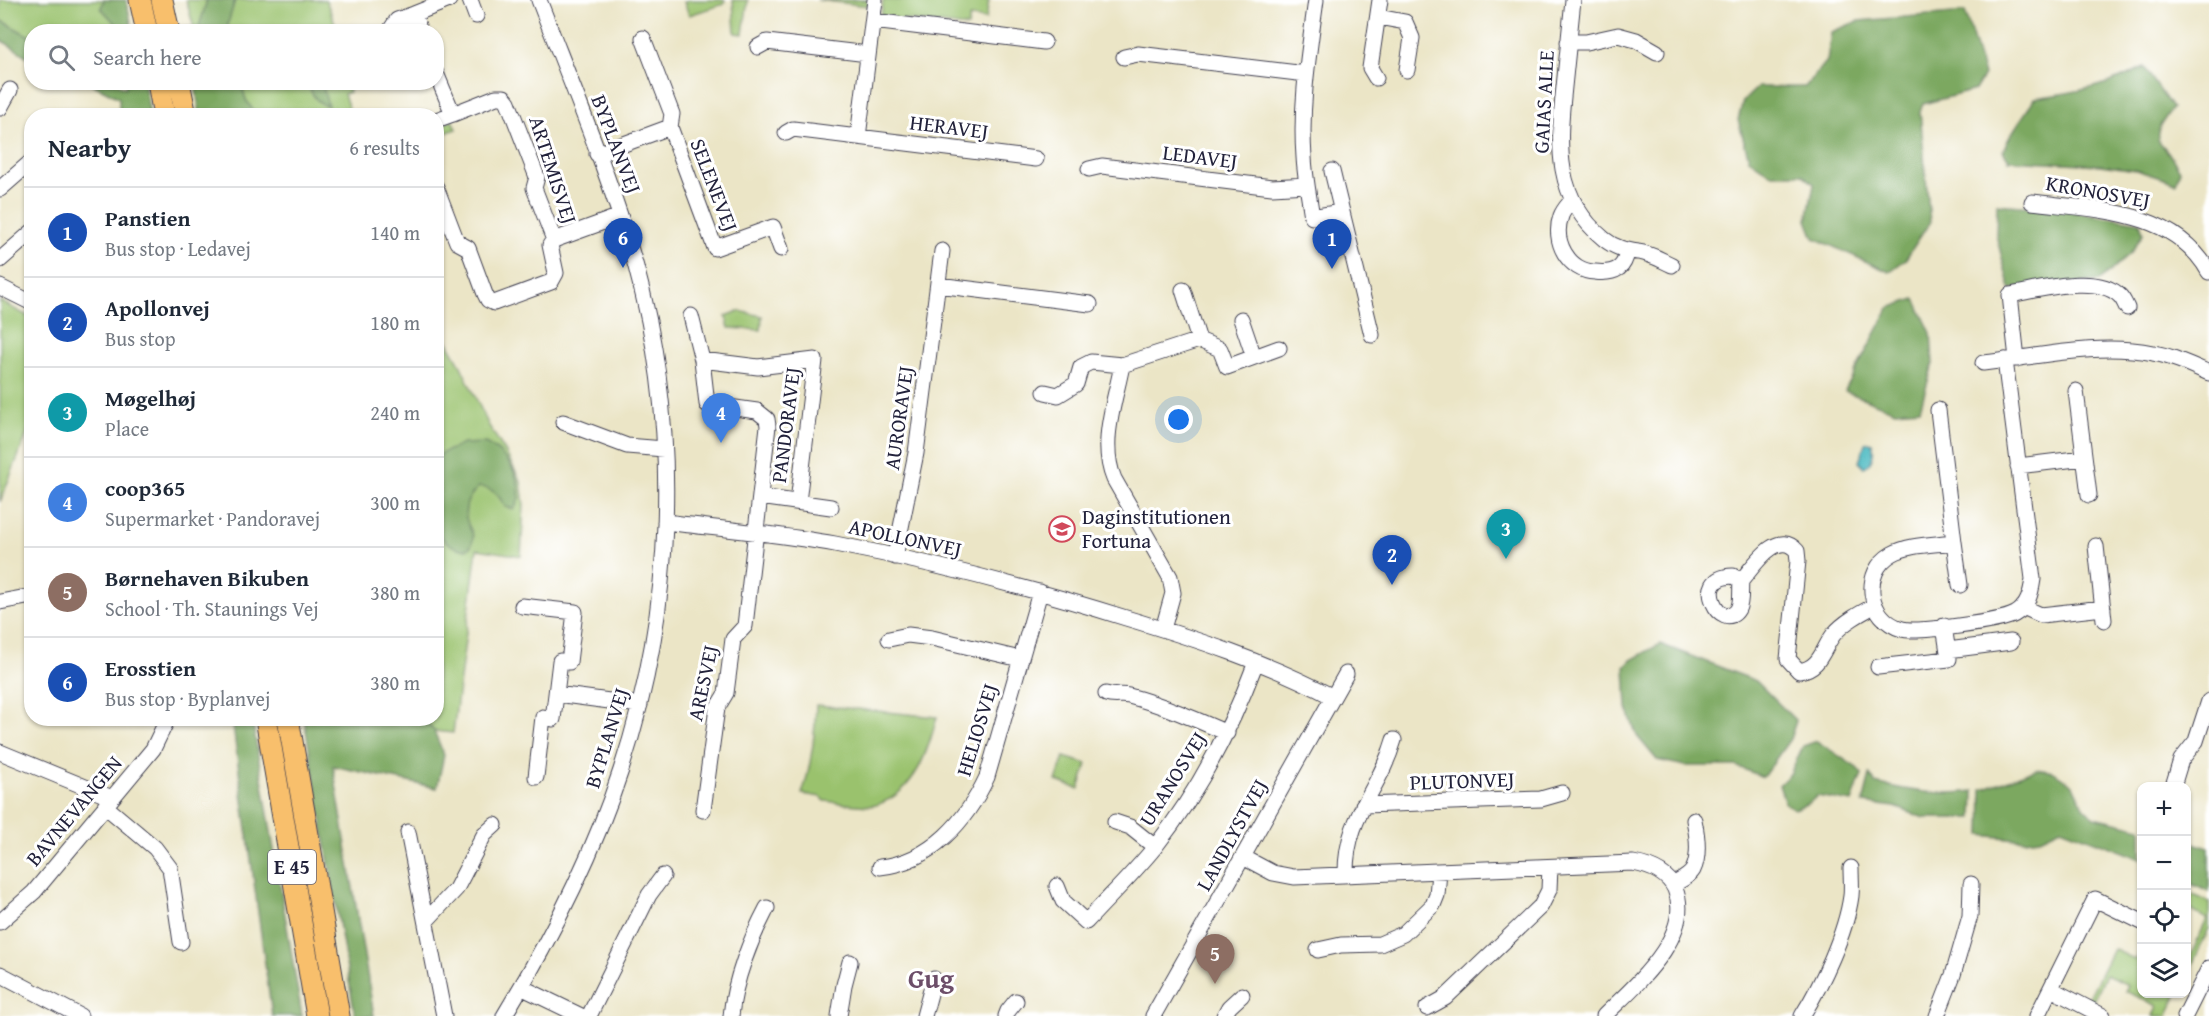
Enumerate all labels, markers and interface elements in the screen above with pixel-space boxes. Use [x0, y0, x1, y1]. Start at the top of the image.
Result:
search box [24, 24, 444, 90]
icon: search [45, 41, 78, 74]
text: Search here [93, 41, 202, 73]
street label: GAIAS ALLE [1525, 49, 1562, 154]
street label: BYPLANVEJ [583, 90, 649, 198]
street label: HERAVEJ [908, 106, 990, 147]
street label: ARTEMISVEJ [521, 112, 585, 228]
text: Nearby [48, 128, 131, 167]
text: 6 results [349, 133, 420, 162]
street label: SELENEVEJ [683, 134, 746, 236]
street label: LEDAVEJ [1161, 137, 1239, 176]
street label: KRONOSVEJ [2044, 167, 2152, 216]
text: Panstien [105, 202, 190, 234]
text: 1 [62, 218, 73, 247]
text: 140 m [370, 218, 420, 247]
pin: 6 [604, 218, 642, 268]
pin: 1 [1312, 220, 1352, 269]
text: Bus stop · Ledavej [105, 234, 251, 263]
text: Apollonvej [105, 292, 210, 324]
text: 2 [62, 308, 73, 337]
text: 180 m [370, 308, 420, 337]
text: Bus stop [105, 324, 176, 353]
street label: AURORAVEJ [876, 364, 921, 472]
street label: PANDORAVEJ [763, 365, 808, 484]
text: Møgelhøj [105, 382, 196, 414]
pin: 4 [702, 394, 740, 443]
text: 3 [62, 398, 73, 427]
text: 240 m [370, 398, 420, 427]
your location [1164, 405, 1193, 434]
text: Place [105, 414, 149, 443]
text: coop365 [105, 472, 185, 504]
text: 4 [62, 488, 73, 517]
text: 300 m [370, 488, 420, 517]
place label: Daginstitutionen Fortuna [1082, 501, 1231, 556]
text: Supermarket · Pandoravej [105, 504, 320, 533]
street label: APOLLONVEJ [846, 510, 964, 565]
pin: 3 [1486, 510, 1526, 559]
school or university icon: Daginstitutionen Fortuna [1047, 514, 1077, 544]
pin: 2 [1372, 536, 1412, 585]
text: Børnehaven Bikuben [105, 562, 309, 594]
text: 5 [62, 578, 73, 607]
text: 380 m [370, 578, 420, 607]
text: School · Th. Staunings Vej [105, 594, 319, 623]
street label: ARESVEJ [679, 642, 726, 724]
text: Erosstien [105, 652, 196, 684]
text: 6 [62, 668, 73, 697]
text: 380 m [370, 668, 420, 697]
street label: HELIOSVEJ [948, 680, 1005, 780]
text: Bus stop · Byplanvej [105, 684, 270, 713]
street label: BYPLANVEJ [577, 684, 636, 792]
street label: URANOSVEJ [1131, 725, 1214, 832]
street label: BAVNEVANGEN [18, 748, 129, 873]
street label: PLUTONVEJ [1409, 763, 1515, 798]
street label: LANDLYSTVEJ [1188, 773, 1275, 896]
map controls [2137, 782, 2191, 998]
button: + [2137, 782, 2191, 836]
button: − [2137, 836, 2191, 890]
road number: E 45 [268, 850, 316, 884]
button: locate [2137, 890, 2191, 944]
pin: 5 [1196, 934, 1234, 984]
button: layers [2137, 944, 2191, 998]
district label: Gug [908, 958, 955, 998]

